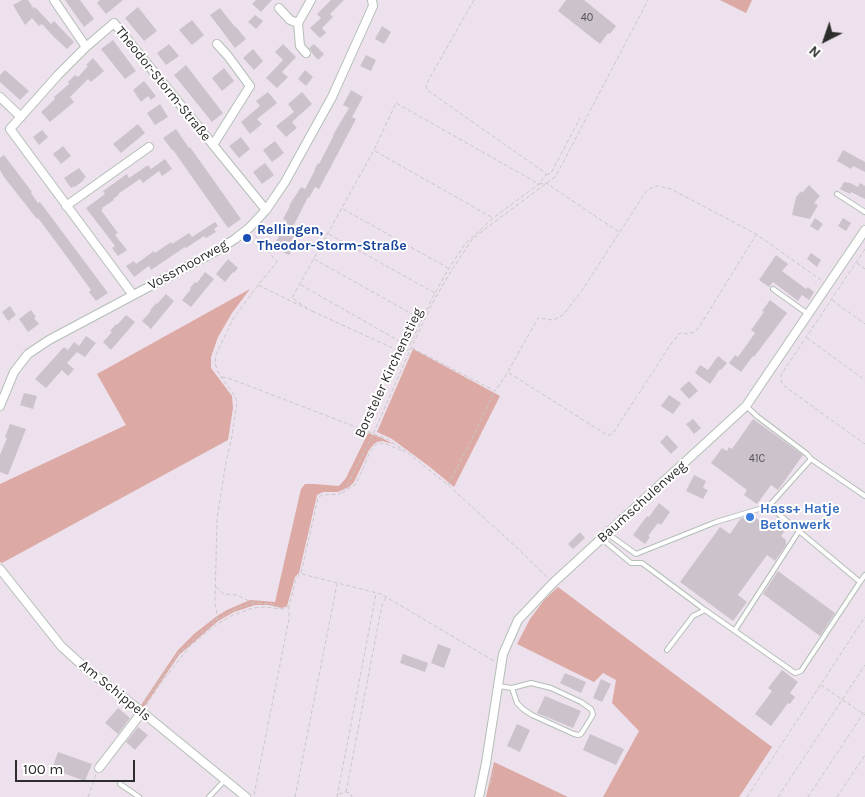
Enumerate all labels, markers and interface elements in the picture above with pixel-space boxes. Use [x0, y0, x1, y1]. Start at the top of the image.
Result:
house number: 40 [581, 11, 593, 25]
north arrow [800, 15, 850, 65]
street label: Theodor-Storm-Straße [112, 23, 214, 145]
text: N [805, 42, 824, 61]
place label: Rellingen, Theodor-Storm-Straße [257, 222, 407, 254]
marker: Rellingen, Theodor-Storm-Straße [241, 232, 253, 244]
street label: Vossmoorweg [145, 236, 231, 294]
street label: Borsteler Kirchenstieg [351, 305, 427, 441]
house number: 41C [749, 452, 765, 466]
street label: Baumschulenweg [594, 458, 690, 546]
place label: Hass+ Hatje Betonwerk [760, 501, 840, 534]
marker: Hass+ Hatje Betonwerk [744, 511, 756, 523]
street label: Am Schippels [76, 657, 154, 725]
scale bar [18, 750, 138, 782]
text: 100 m [23, 760, 63, 778]

